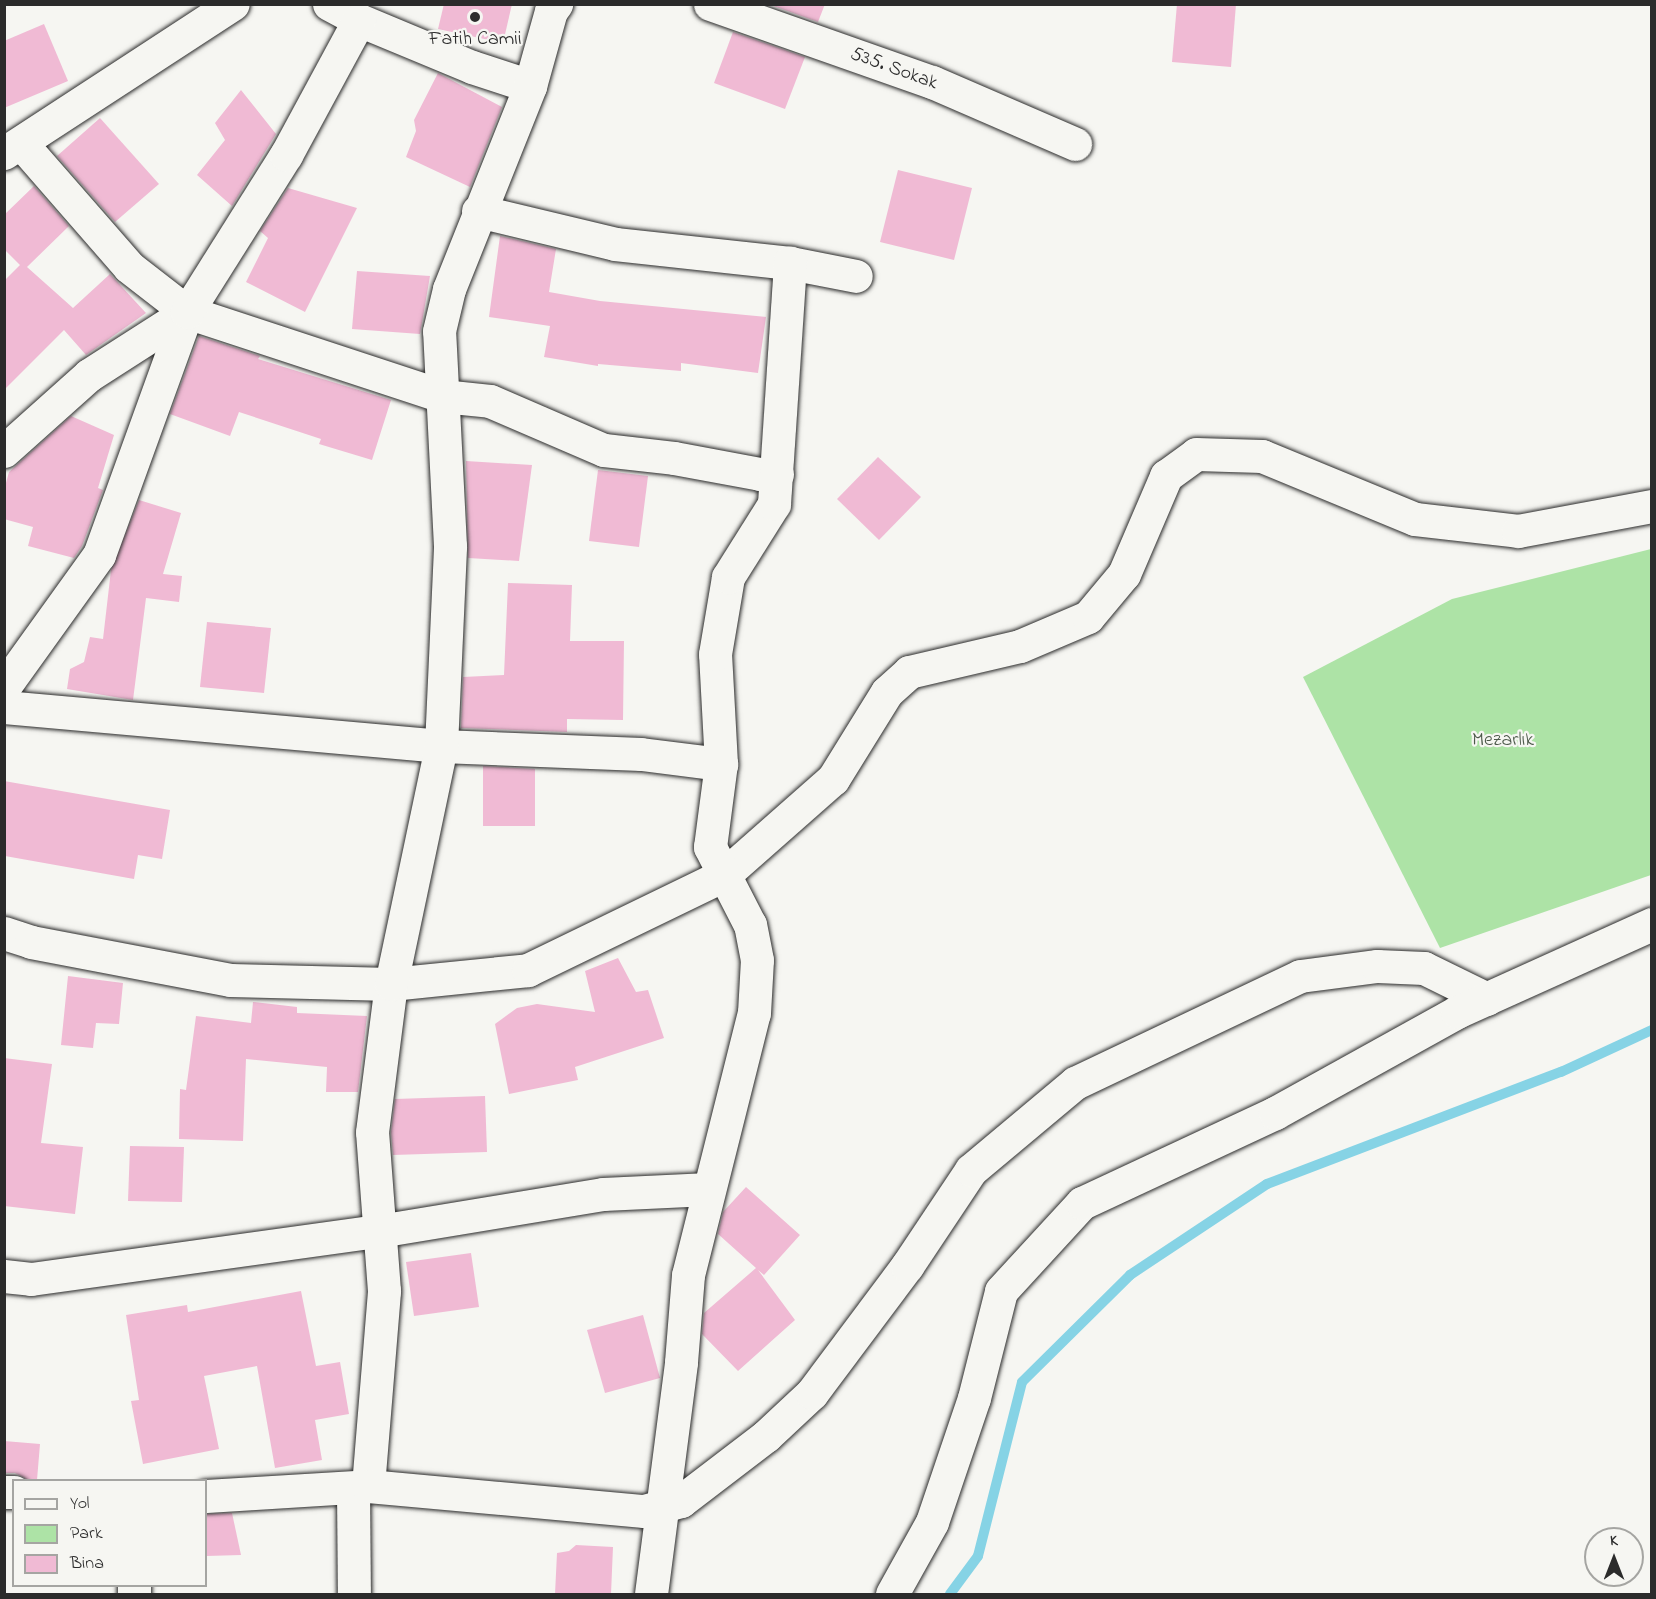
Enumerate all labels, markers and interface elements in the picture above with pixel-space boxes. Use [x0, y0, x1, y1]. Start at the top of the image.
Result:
marker: Fatih Camii [468, 10, 482, 24]
place label: Fatih Camii [428, 27, 522, 51]
street label: 535. Sokak [847, 42, 941, 96]
park label: Mezarlık [1472, 728, 1534, 752]
legend [12, 1479, 207, 1587]
text: Yol [70, 1491, 90, 1517]
text: Park [70, 1521, 103, 1547]
north arrow [1584, 1527, 1644, 1587]
text: K [1610, 1529, 1618, 1553]
text: Bina [70, 1551, 104, 1577]

